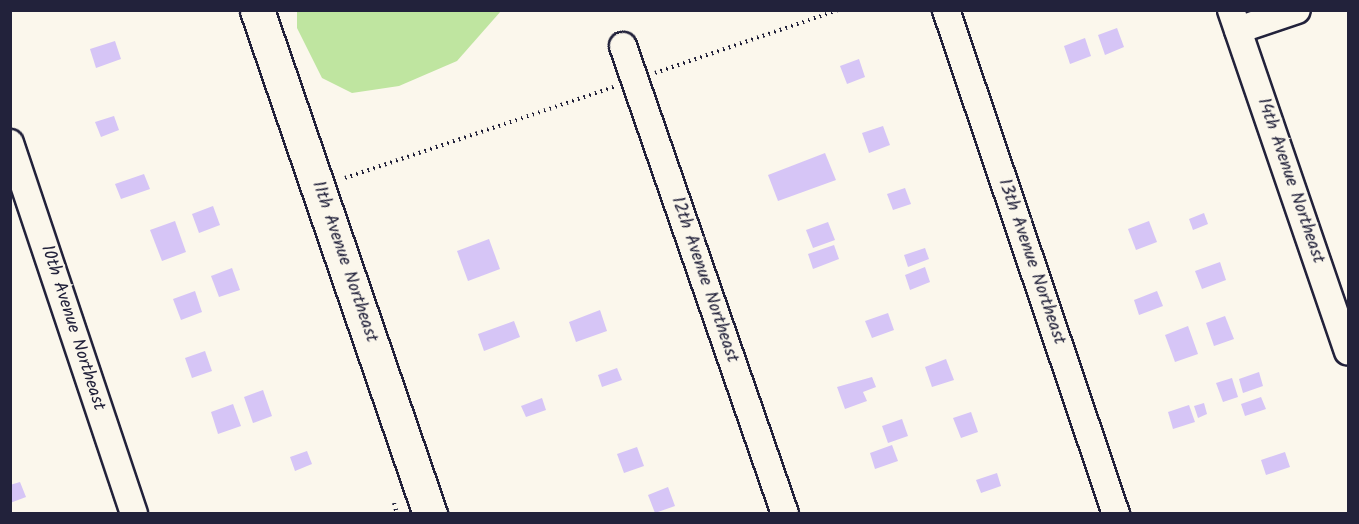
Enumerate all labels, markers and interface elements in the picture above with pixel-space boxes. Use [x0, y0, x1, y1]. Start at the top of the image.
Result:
street label: 14th Avenue Northeast [1252, 95, 1328, 267]
street label: 13th Avenue Northeast [992, 176, 1070, 348]
street label: 11th Avenue Northeast [306, 178, 382, 346]
street label: 12th Avenue Northeast [665, 194, 743, 366]
street label: 10th Avenue Northeast [35, 242, 109, 414]

